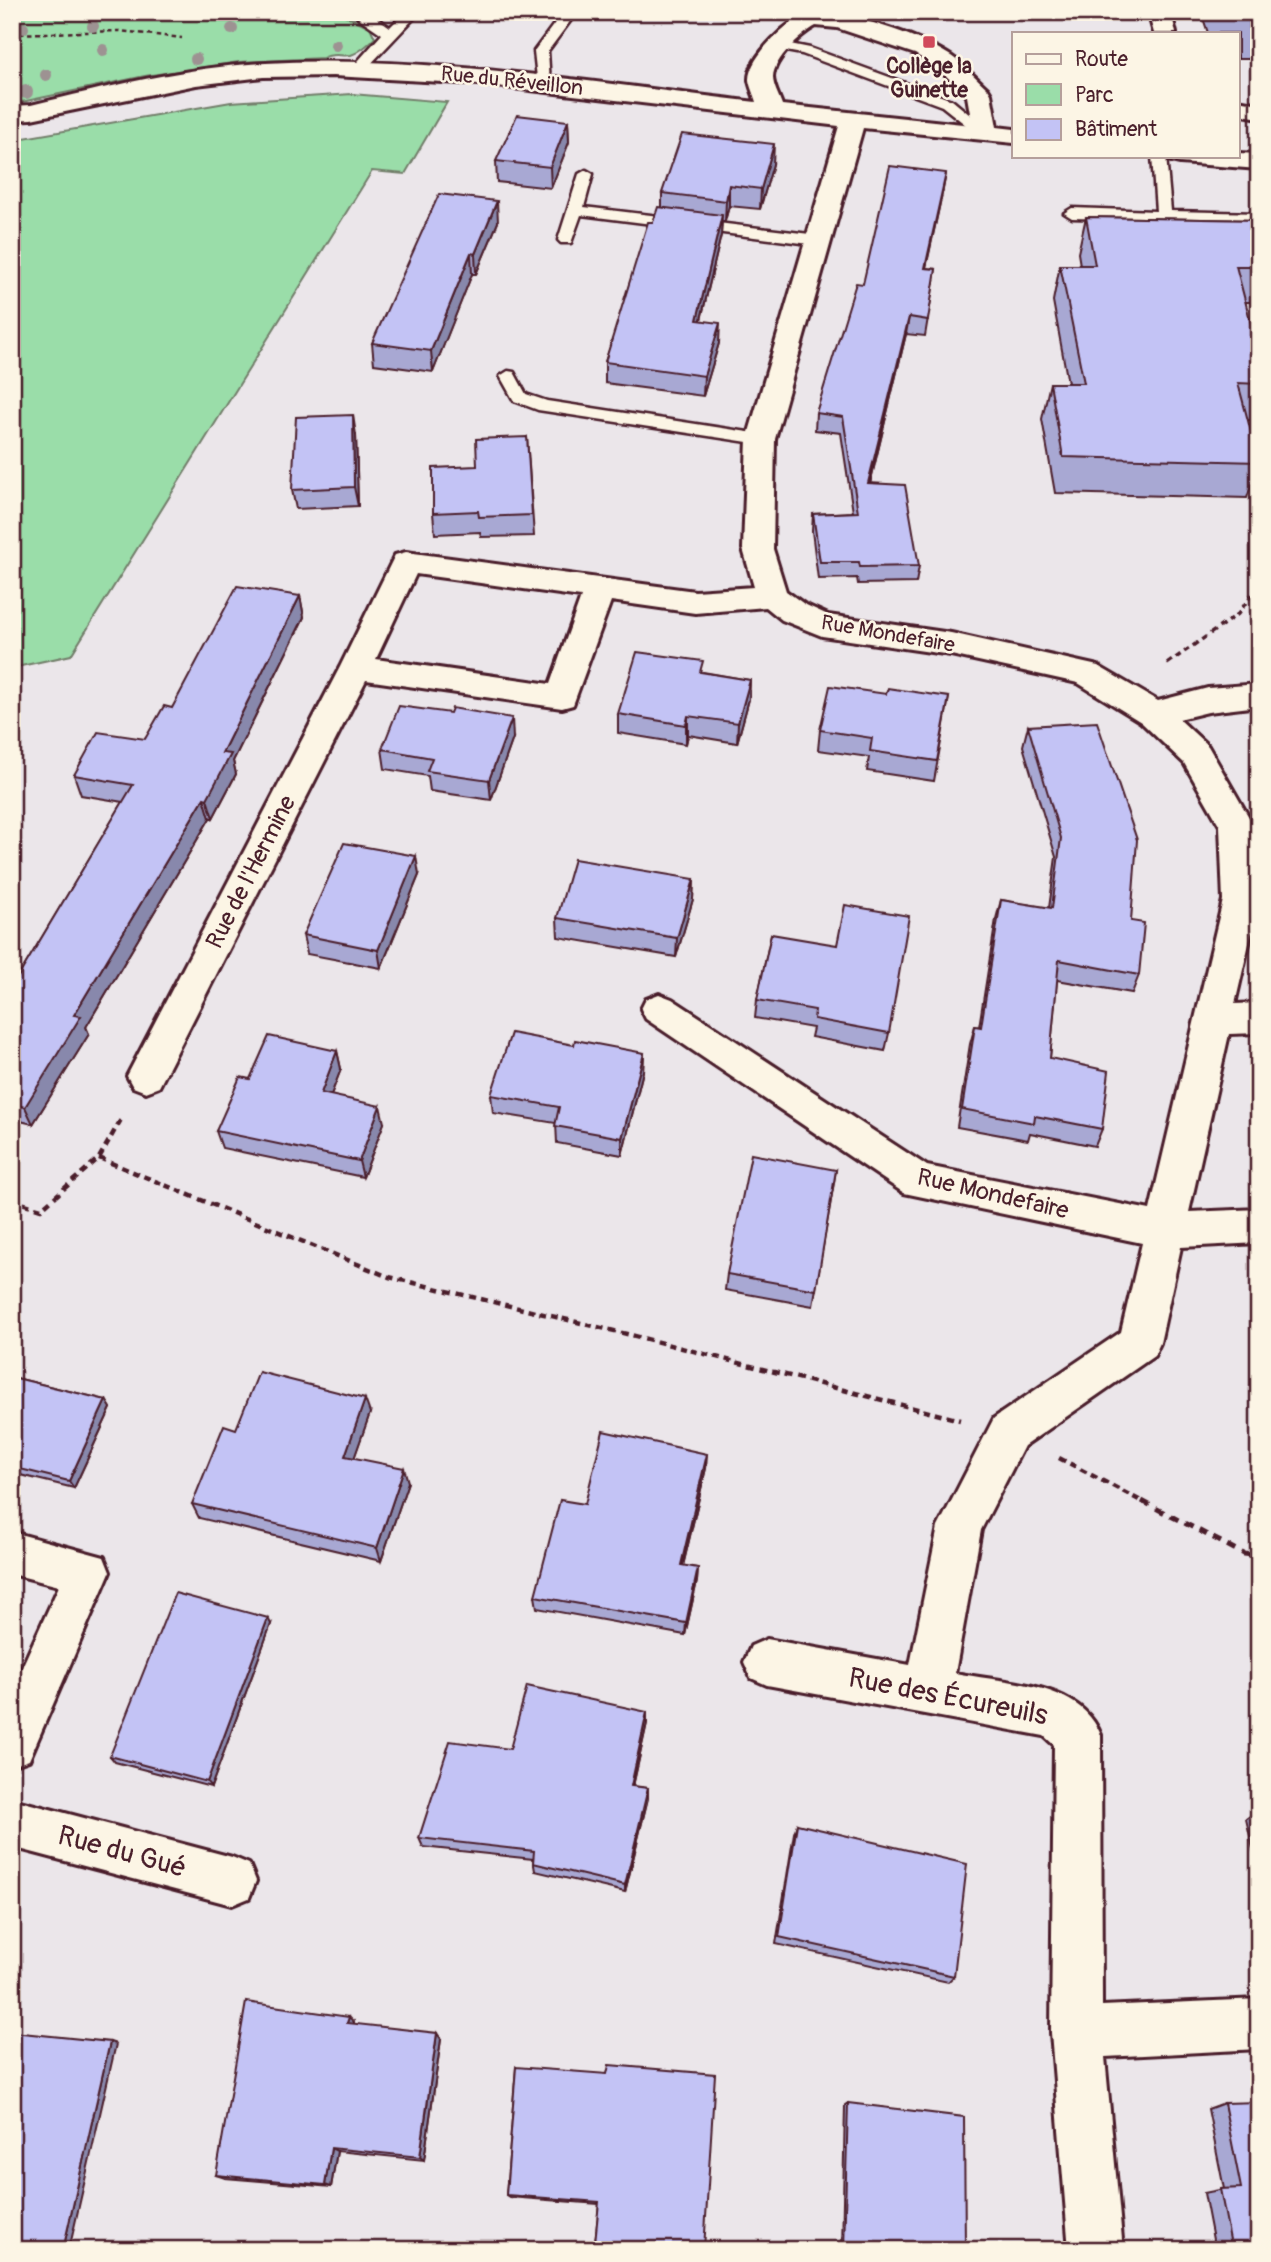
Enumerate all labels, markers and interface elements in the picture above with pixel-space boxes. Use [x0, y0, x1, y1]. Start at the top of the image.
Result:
legend [1012, 32, 1240, 158]
marker: Collège la Guinette [921, 34, 937, 50]
text: Route [1075, 46, 1128, 73]
place label: Collège la Guinette [886, 53, 972, 104]
street label: Rue du Réveillon [440, 60, 584, 102]
text: Parc [1075, 82, 1114, 109]
text: Bâtiment [1075, 116, 1158, 143]
street label: Rue Mondefaire [819, 609, 958, 659]
street label: Rue de l'Hermine [200, 790, 302, 953]
street label: Rue Mondefaire [914, 1162, 1072, 1226]
street label: Rue des Écureuils [845, 1661, 1051, 1734]
street label: Rue du Gué [54, 1818, 190, 1886]

